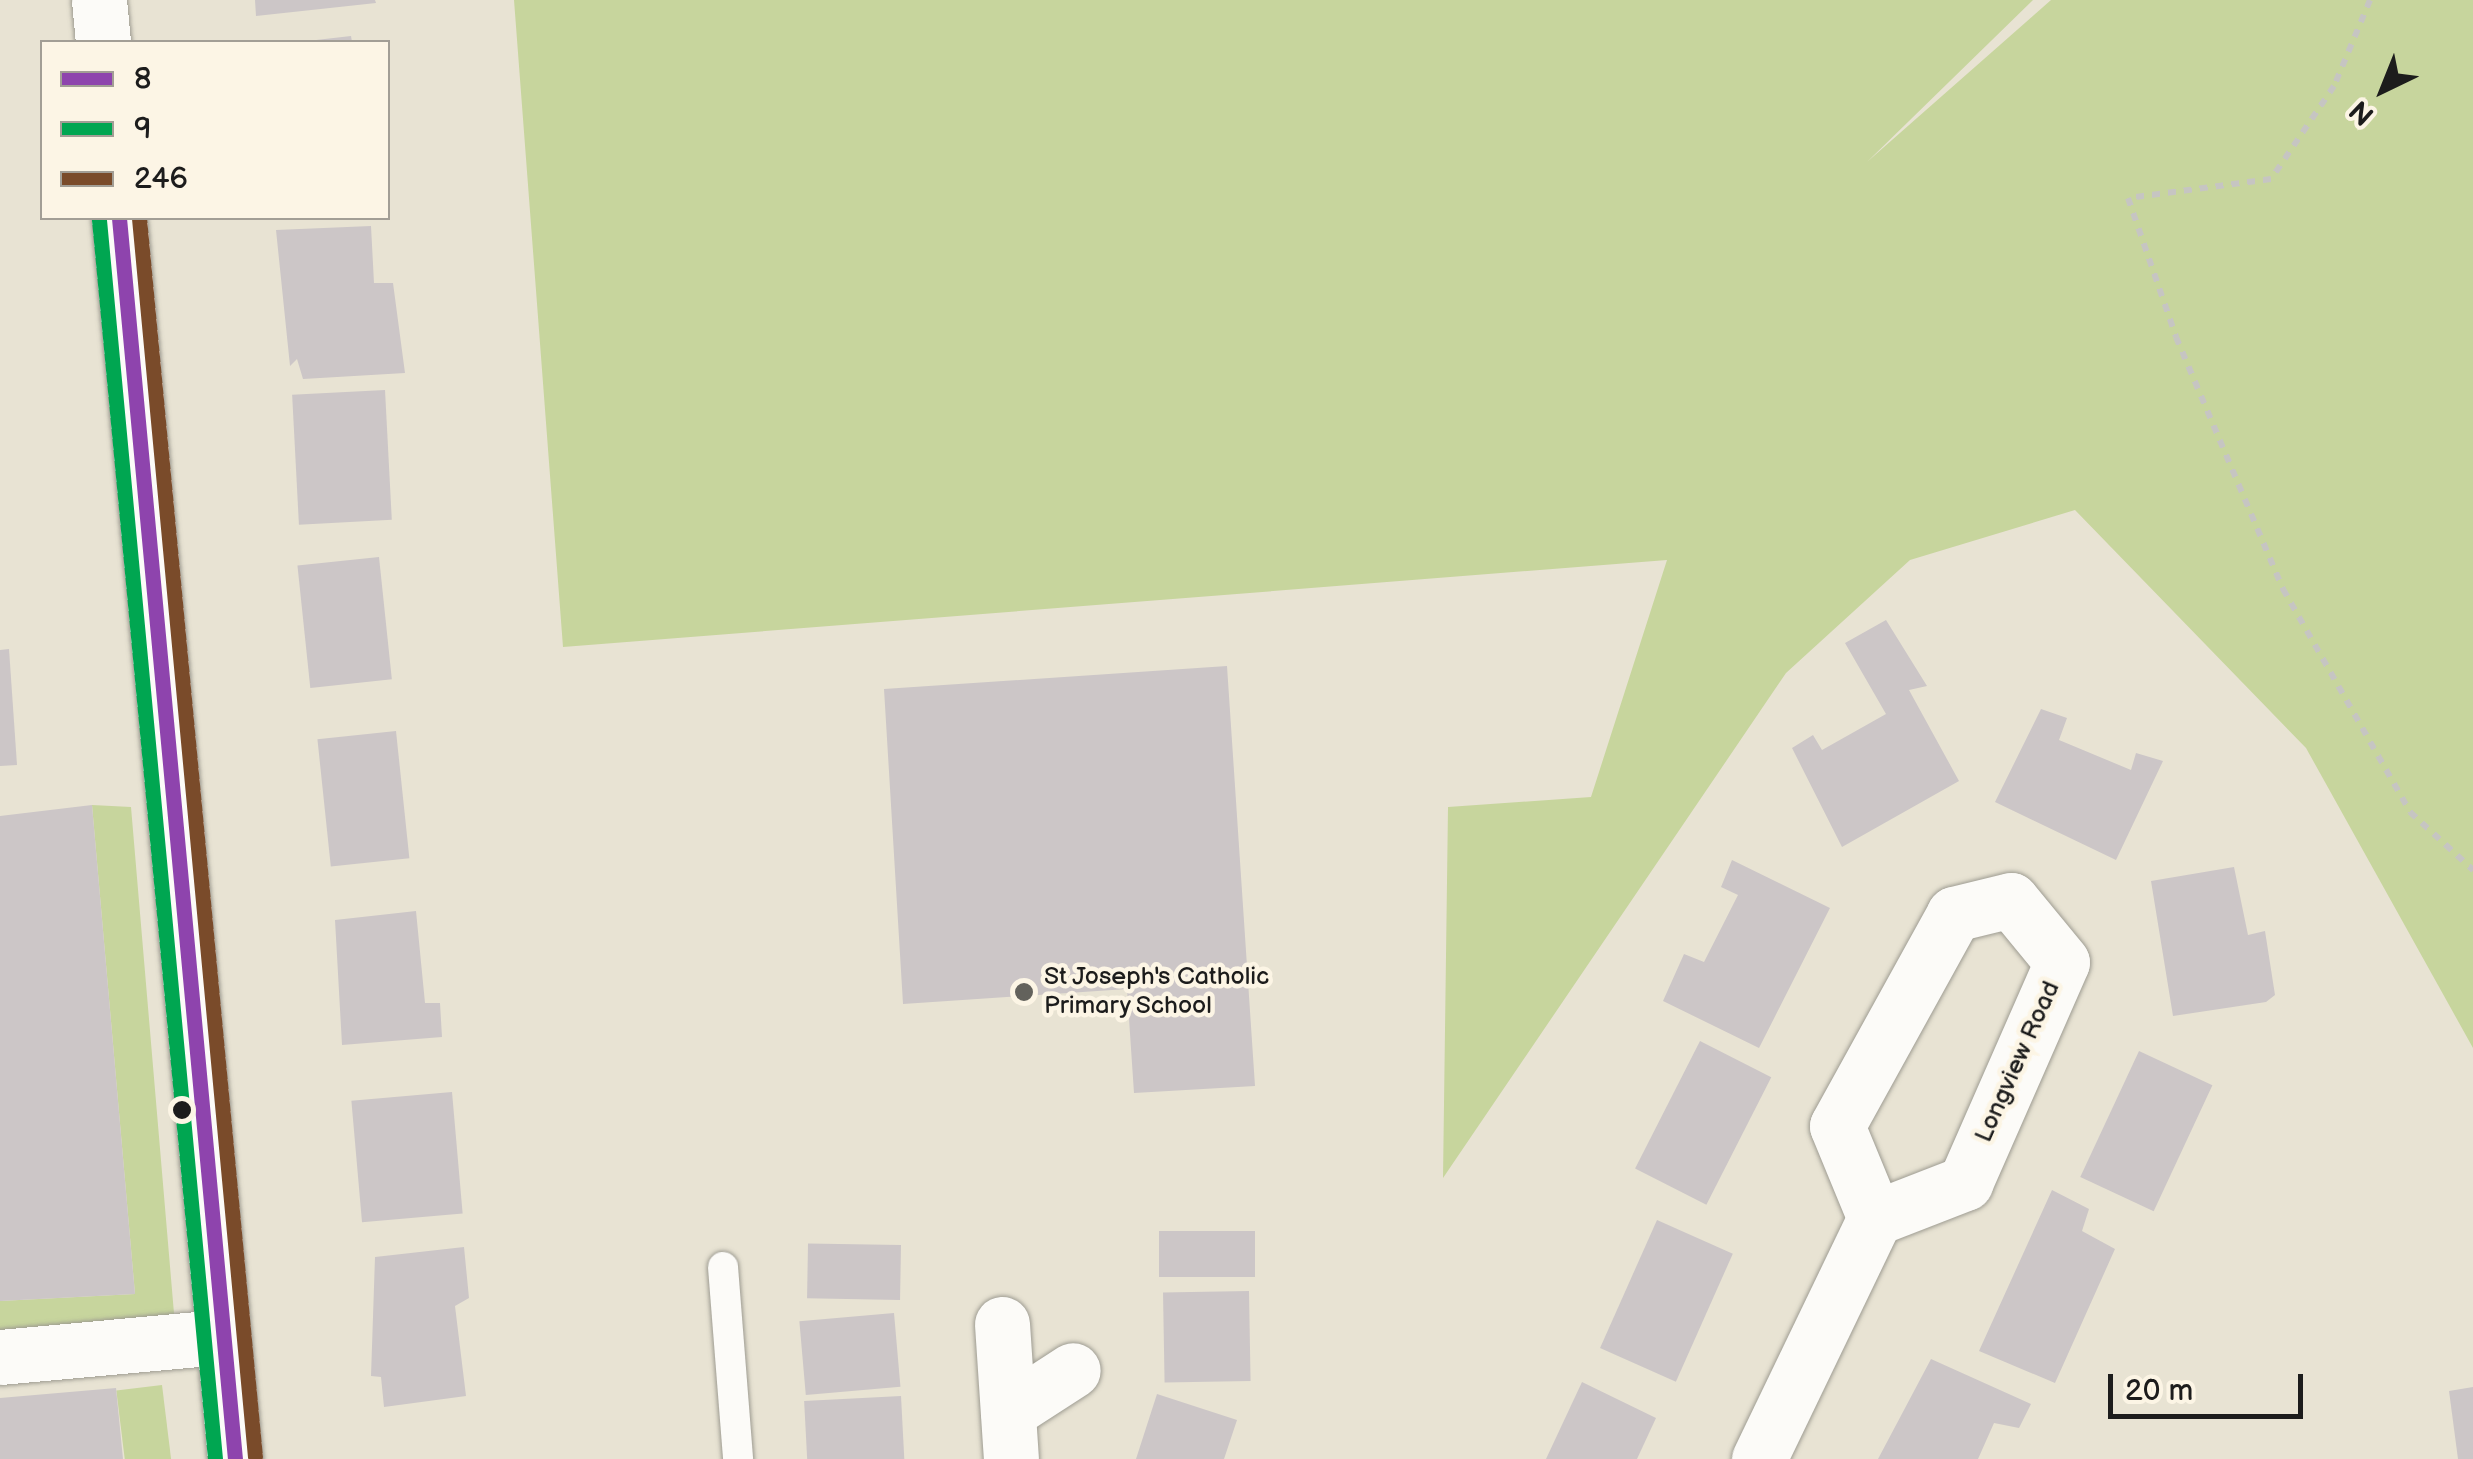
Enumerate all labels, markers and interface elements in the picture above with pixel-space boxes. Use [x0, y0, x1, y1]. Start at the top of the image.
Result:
legend [40, 40, 390, 220]
north arrow [2333, 40, 2433, 140]
text: 8 [134, 61, 152, 97]
text: N [2343, 93, 2381, 132]
text: 9 [134, 111, 151, 147]
text: 246 [134, 161, 188, 197]
place label: St Joseph's Catholic Primary School [1044, 963, 1271, 1022]
street label: Longview Road [1969, 977, 2067, 1147]
marker: St Joseph's Catholic Primary School [1013, 981, 1035, 1003]
unlabelled marker [172, 1100, 192, 1120]
scale bar [2113, 1354, 2308, 1416]
text: 20 m [2125, 1373, 2193, 1409]

